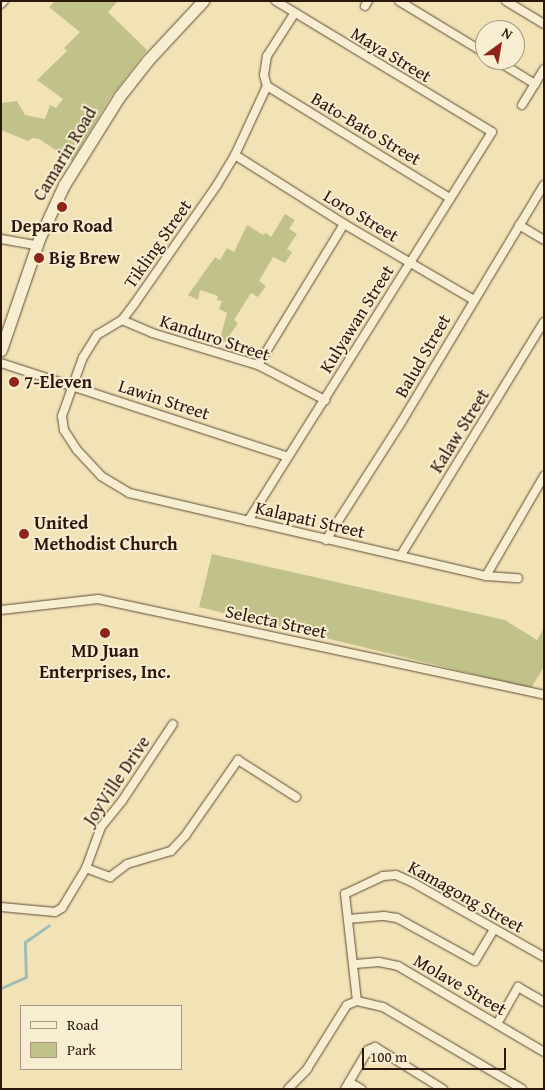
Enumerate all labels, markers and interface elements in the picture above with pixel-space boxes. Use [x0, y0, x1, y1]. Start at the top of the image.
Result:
north arrow [475, 20, 525, 70]
text: N [498, 22, 517, 44]
street label: Maya Street [347, 23, 435, 87]
street label: Bato-Bato Street [307, 88, 425, 170]
street label: Camarin Road [29, 103, 101, 205]
street label: Loro Street [320, 185, 402, 247]
street label: Tikling Street [120, 196, 196, 292]
marker: Deparo Road [56, 201, 68, 213]
place label: Deparo Road [11, 215, 113, 237]
place label: Big Brew [49, 247, 120, 269]
marker: Big Brew [33, 252, 45, 264]
street label: Kulyawan Street [315, 261, 399, 377]
street label: Kanduro Street [157, 310, 273, 366]
street label: Balud Street [390, 310, 456, 402]
place label: 7-Eleven [24, 371, 92, 393]
street label: Lawin Street [116, 375, 212, 425]
marker: 7-Eleven [8, 376, 20, 388]
street label: Kalaw Street [426, 385, 494, 477]
street label: Kalapati Street [253, 497, 367, 543]
place label: United Methodist Church [34, 513, 178, 556]
marker: United Methodist Church [18, 528, 30, 540]
street label: Selecta Street [223, 601, 329, 643]
marker: MD Juan Enterprises, Inc. [99, 627, 111, 639]
place label: MD Juan Enterprises, Inc. [39, 641, 171, 684]
street label: JoyVille Drive [79, 732, 155, 830]
street label: Kamagong Street [404, 856, 528, 938]
street label: Molave Street [410, 950, 510, 1020]
legend [20, 1005, 182, 1070]
text: Road [67, 1014, 98, 1035]
scale bar [365, 1038, 509, 1070]
text: Park [67, 1039, 96, 1060]
text: 100 m [370, 1046, 407, 1067]

